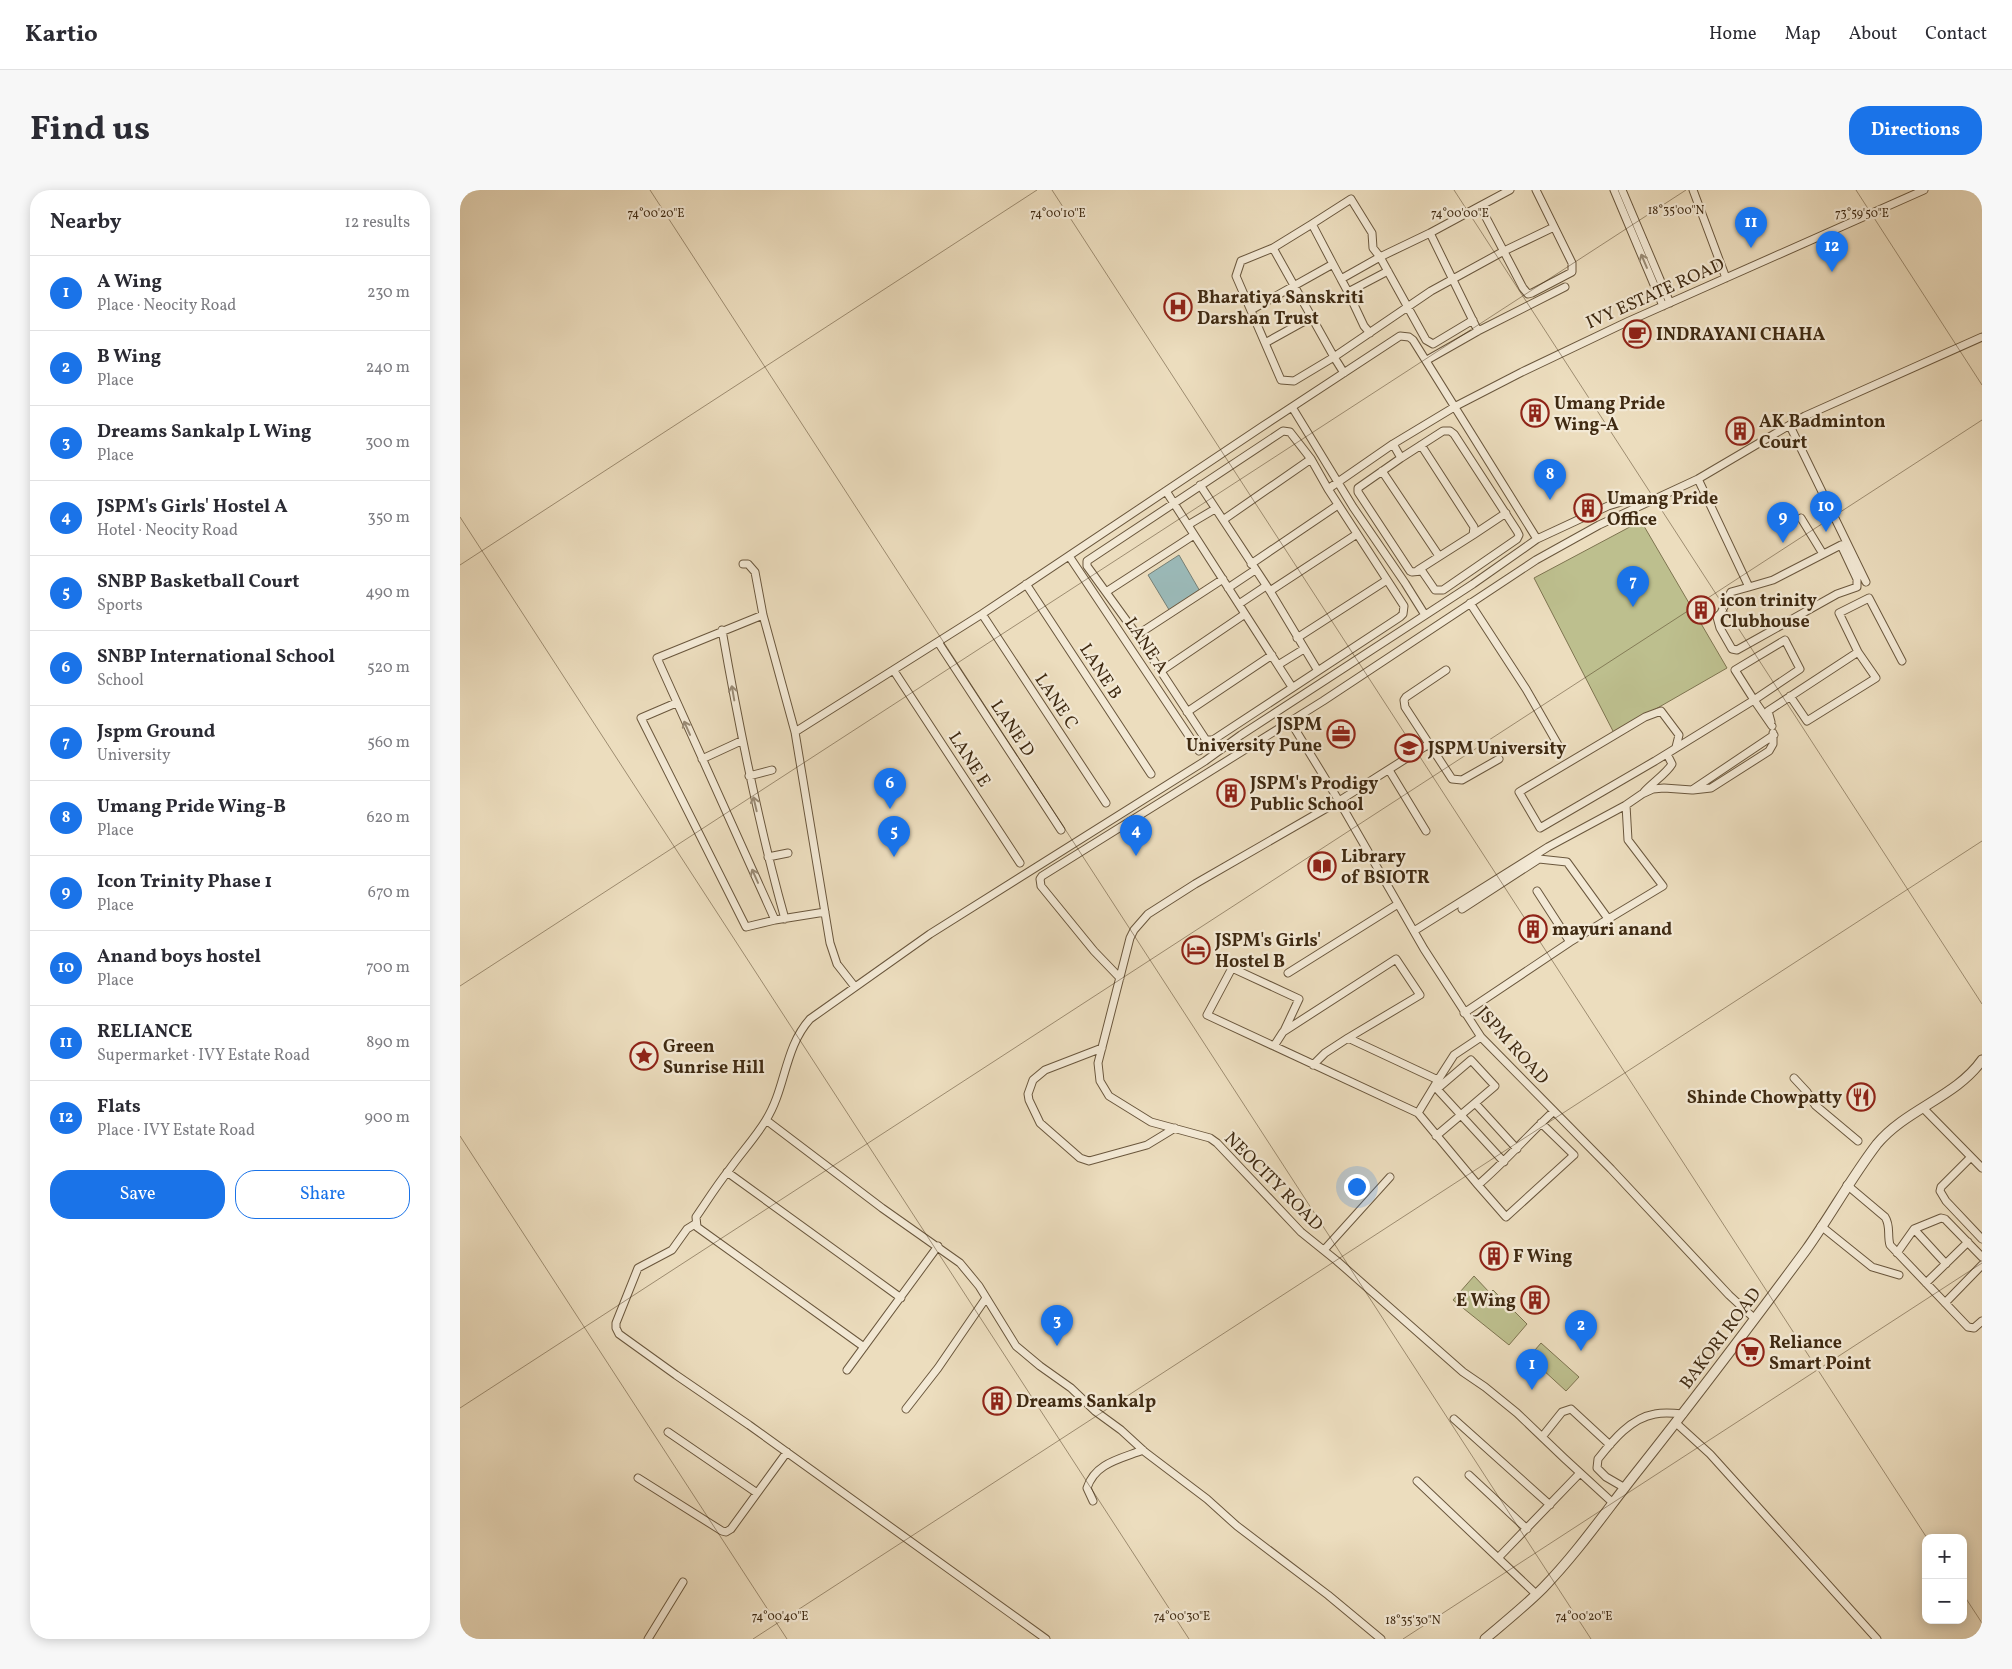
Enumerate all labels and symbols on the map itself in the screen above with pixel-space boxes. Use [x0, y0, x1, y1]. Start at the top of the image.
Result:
text: 18°35'00"N [1648, 203, 1704, 219]
text: 74°00'20"E [628, 206, 684, 222]
text: 74°00'10"E [1030, 206, 1086, 222]
text: 74°00'00"E [1431, 206, 1489, 222]
text: 73°59'50"E [1835, 206, 1889, 222]
pin: 11 [1735, 207, 1767, 248]
pin: 12 [1816, 231, 1848, 272]
street label: IVY ESTATE ROAD [1582, 253, 1729, 336]
one-way arrow [1639, 254, 1648, 269]
place label: Bharatiya Sanskriti Darshan Trust [1197, 286, 1364, 332]
hospital icon: Bharatiya Sanskriti Darshan Trust [1163, 292, 1193, 322]
cafe icon: INDRAYANI CHAHA [1622, 319, 1652, 349]
place label: INDRAYANI CHAHA [1656, 323, 1826, 348]
place label: Umang Pride Wing-A [1554, 392, 1665, 438]
building icon: Umang Pride Wing-A [1520, 398, 1550, 428]
place label: AK Badminton Court [1759, 410, 1886, 456]
building icon: AK Badminton Court [1725, 416, 1755, 446]
pin: 8 [1534, 459, 1566, 500]
place label: Umang Pride Office [1607, 487, 1718, 533]
pin: 10 [1810, 491, 1842, 532]
building icon: Umang Pride Office [1573, 493, 1603, 523]
pin: 9 [1767, 502, 1799, 543]
pin: 7 [1617, 566, 1649, 607]
place label: icon trinity Clubhouse [1720, 589, 1817, 635]
building icon: icon trinity Clubhouse [1686, 595, 1716, 625]
street label: LANE A [1118, 613, 1174, 679]
street label: LANE B [1072, 639, 1127, 705]
street label: LANE C [1028, 669, 1084, 735]
one-way arrow [727, 685, 737, 701]
street label: LANE D [984, 695, 1040, 762]
place label: JSPM University Pune [1186, 713, 1322, 759]
office icon: JSPM University Pune [1326, 719, 1356, 749]
one-way arrow [682, 721, 692, 736]
street label: LANE E [942, 727, 996, 793]
school or university icon: JSPM University [1394, 733, 1424, 763]
place label: JSPM University [1427, 737, 1566, 762]
pin: 6 [874, 768, 906, 809]
place label: JSPM's Prodigy Public School [1249, 772, 1378, 818]
building icon: JSPM's Prodigy Public School [1216, 778, 1246, 808]
one-way arrow [750, 796, 759, 812]
pin: 4 [1120, 815, 1152, 856]
pin: 5 [878, 816, 910, 857]
place label: Library of BSIOTR [1341, 845, 1430, 891]
library icon: Library of BSIOTR [1307, 851, 1337, 881]
one-way arrow [749, 869, 759, 884]
building icon: mayuri anand [1518, 914, 1548, 944]
place label: mayuri anand [1552, 918, 1672, 943]
place label: JSPM's Girls' Hostel B [1214, 929, 1321, 975]
hotel icon: JSPM's Girls' Hostel B [1181, 935, 1211, 965]
street label: JSPM ROAD [1470, 1001, 1554, 1091]
place label: Green Sunrise Hill [663, 1035, 765, 1081]
place icon: Green Sunrise Hill [629, 1041, 659, 1071]
restaurant icon: Shinde Chowpatty [1846, 1082, 1876, 1112]
place label: Shinde Chowpatty [1687, 1086, 1842, 1111]
street label: NEOCITY ROAD [1218, 1127, 1328, 1237]
your location [1344, 1174, 1370, 1200]
building icon: F Wing [1479, 1241, 1509, 1271]
place label: F Wing [1513, 1245, 1572, 1270]
street label: BAKORI ROAD [1675, 1283, 1768, 1395]
building icon: E Wing [1520, 1285, 1550, 1315]
place label: E Wing [1456, 1289, 1516, 1314]
pin: 3 [1041, 1305, 1073, 1346]
pin: 2 [1565, 1310, 1597, 1351]
place label: Reliance Smart Point [1769, 1331, 1872, 1377]
supermarket icon: Reliance Smart Point [1735, 1337, 1765, 1367]
pin: 1 [1516, 1349, 1548, 1390]
building icon: Dreams Sankalp [982, 1386, 1012, 1416]
place label: Dreams Sankalp [1016, 1390, 1156, 1415]
text: 74°00'40"E [752, 1609, 808, 1625]
text: 74°00'30"E [1154, 1609, 1210, 1625]
text: 74°00'20"E [1556, 1609, 1612, 1625]
text: 18°35'30"N [1385, 1613, 1441, 1629]

